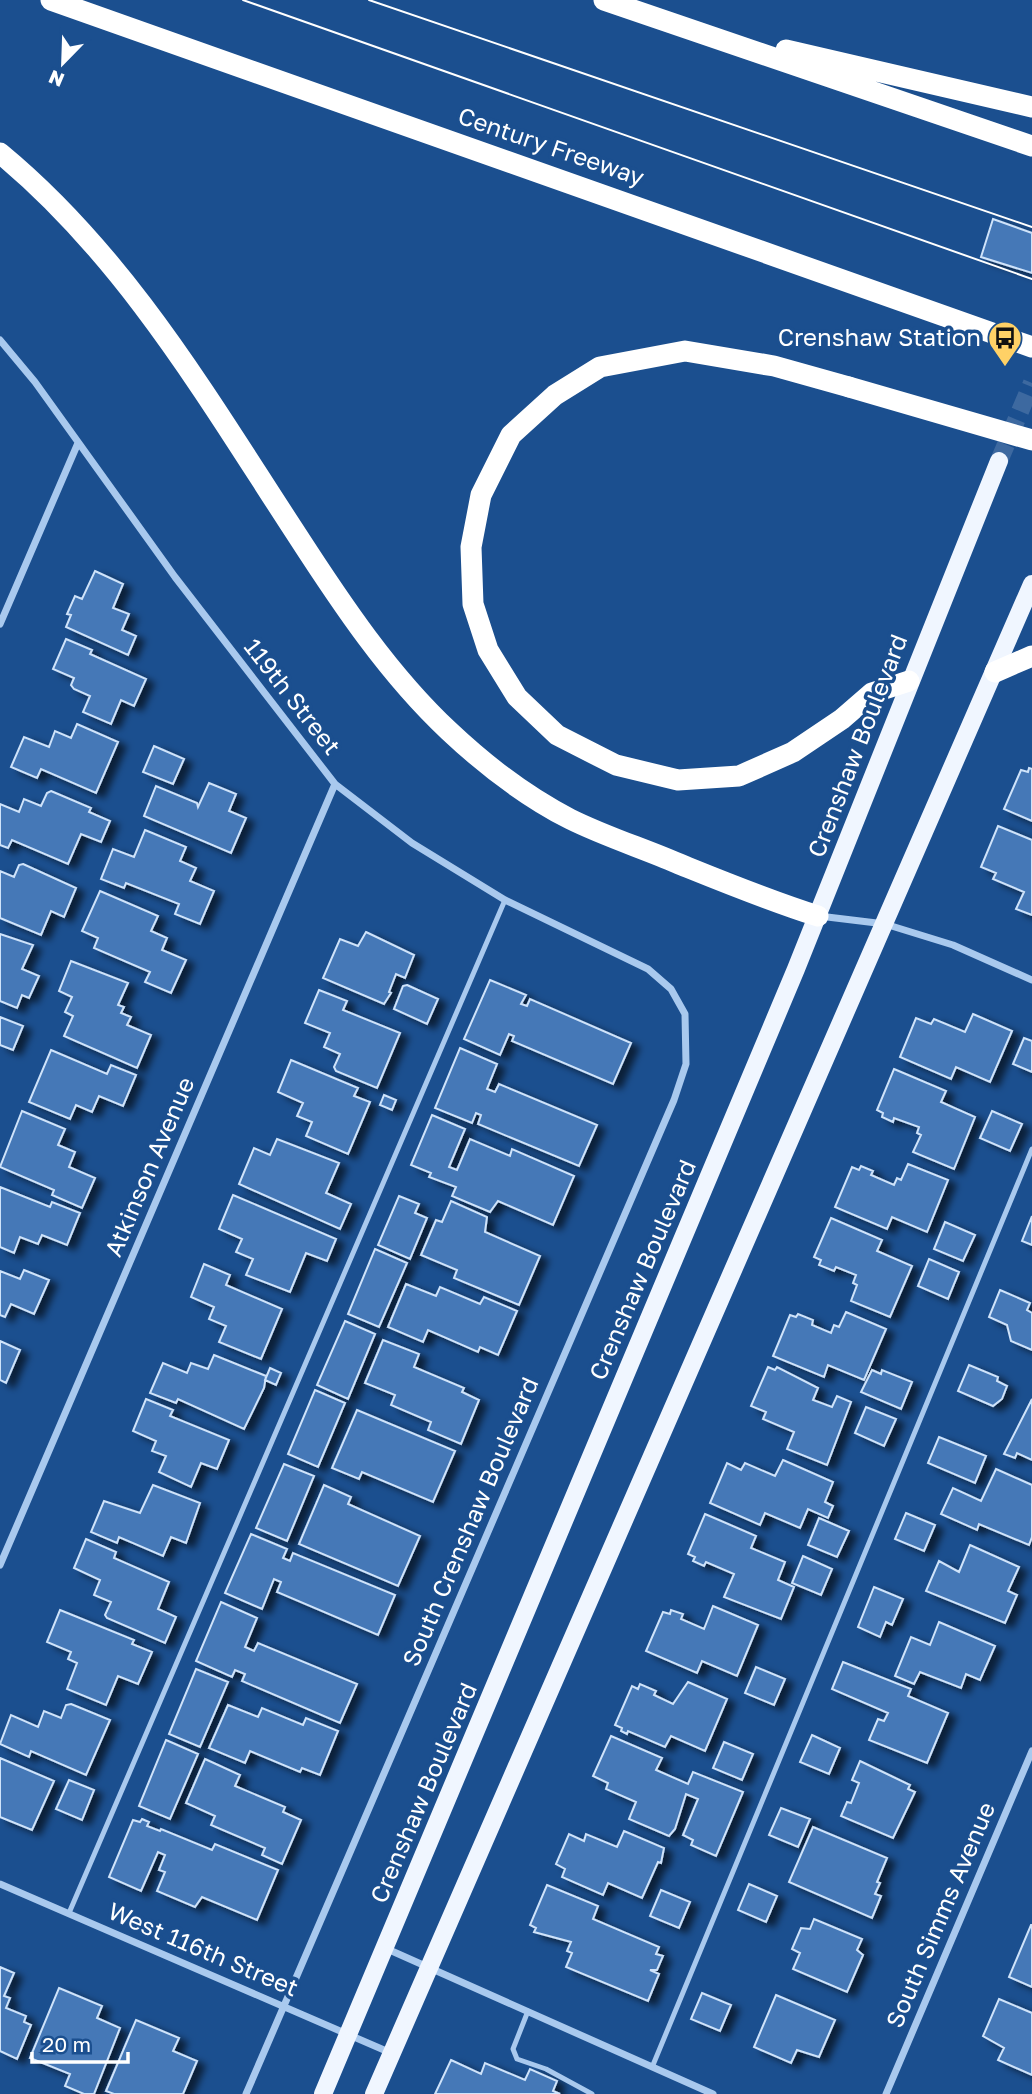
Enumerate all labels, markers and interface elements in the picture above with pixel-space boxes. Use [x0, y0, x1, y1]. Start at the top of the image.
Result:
north arrow [28, 28, 98, 98]
text: N [45, 66, 67, 93]
street label: Century Freeway [455, 100, 648, 191]
bus stop icon: Crenshaw Station [986, 319, 1024, 368]
place label: Crenshaw Station [778, 322, 981, 351]
street label: Crenshaw Boulevard [801, 630, 912, 861]
street label: 119th Street [239, 632, 347, 760]
street label: Atkinson Avenue [98, 1072, 199, 1260]
street label: Crenshaw Boulevard [582, 1155, 701, 1384]
street label: South Crenshaw Boulevard [396, 1373, 544, 1670]
street label: Crenshaw Boulevard [363, 1678, 482, 1907]
street label: South Simms Avenue [879, 1797, 1000, 2032]
street label: West 116th Street [104, 1896, 303, 2002]
scale bar [32, 2021, 128, 2064]
text: 20 m [42, 2031, 91, 2057]

